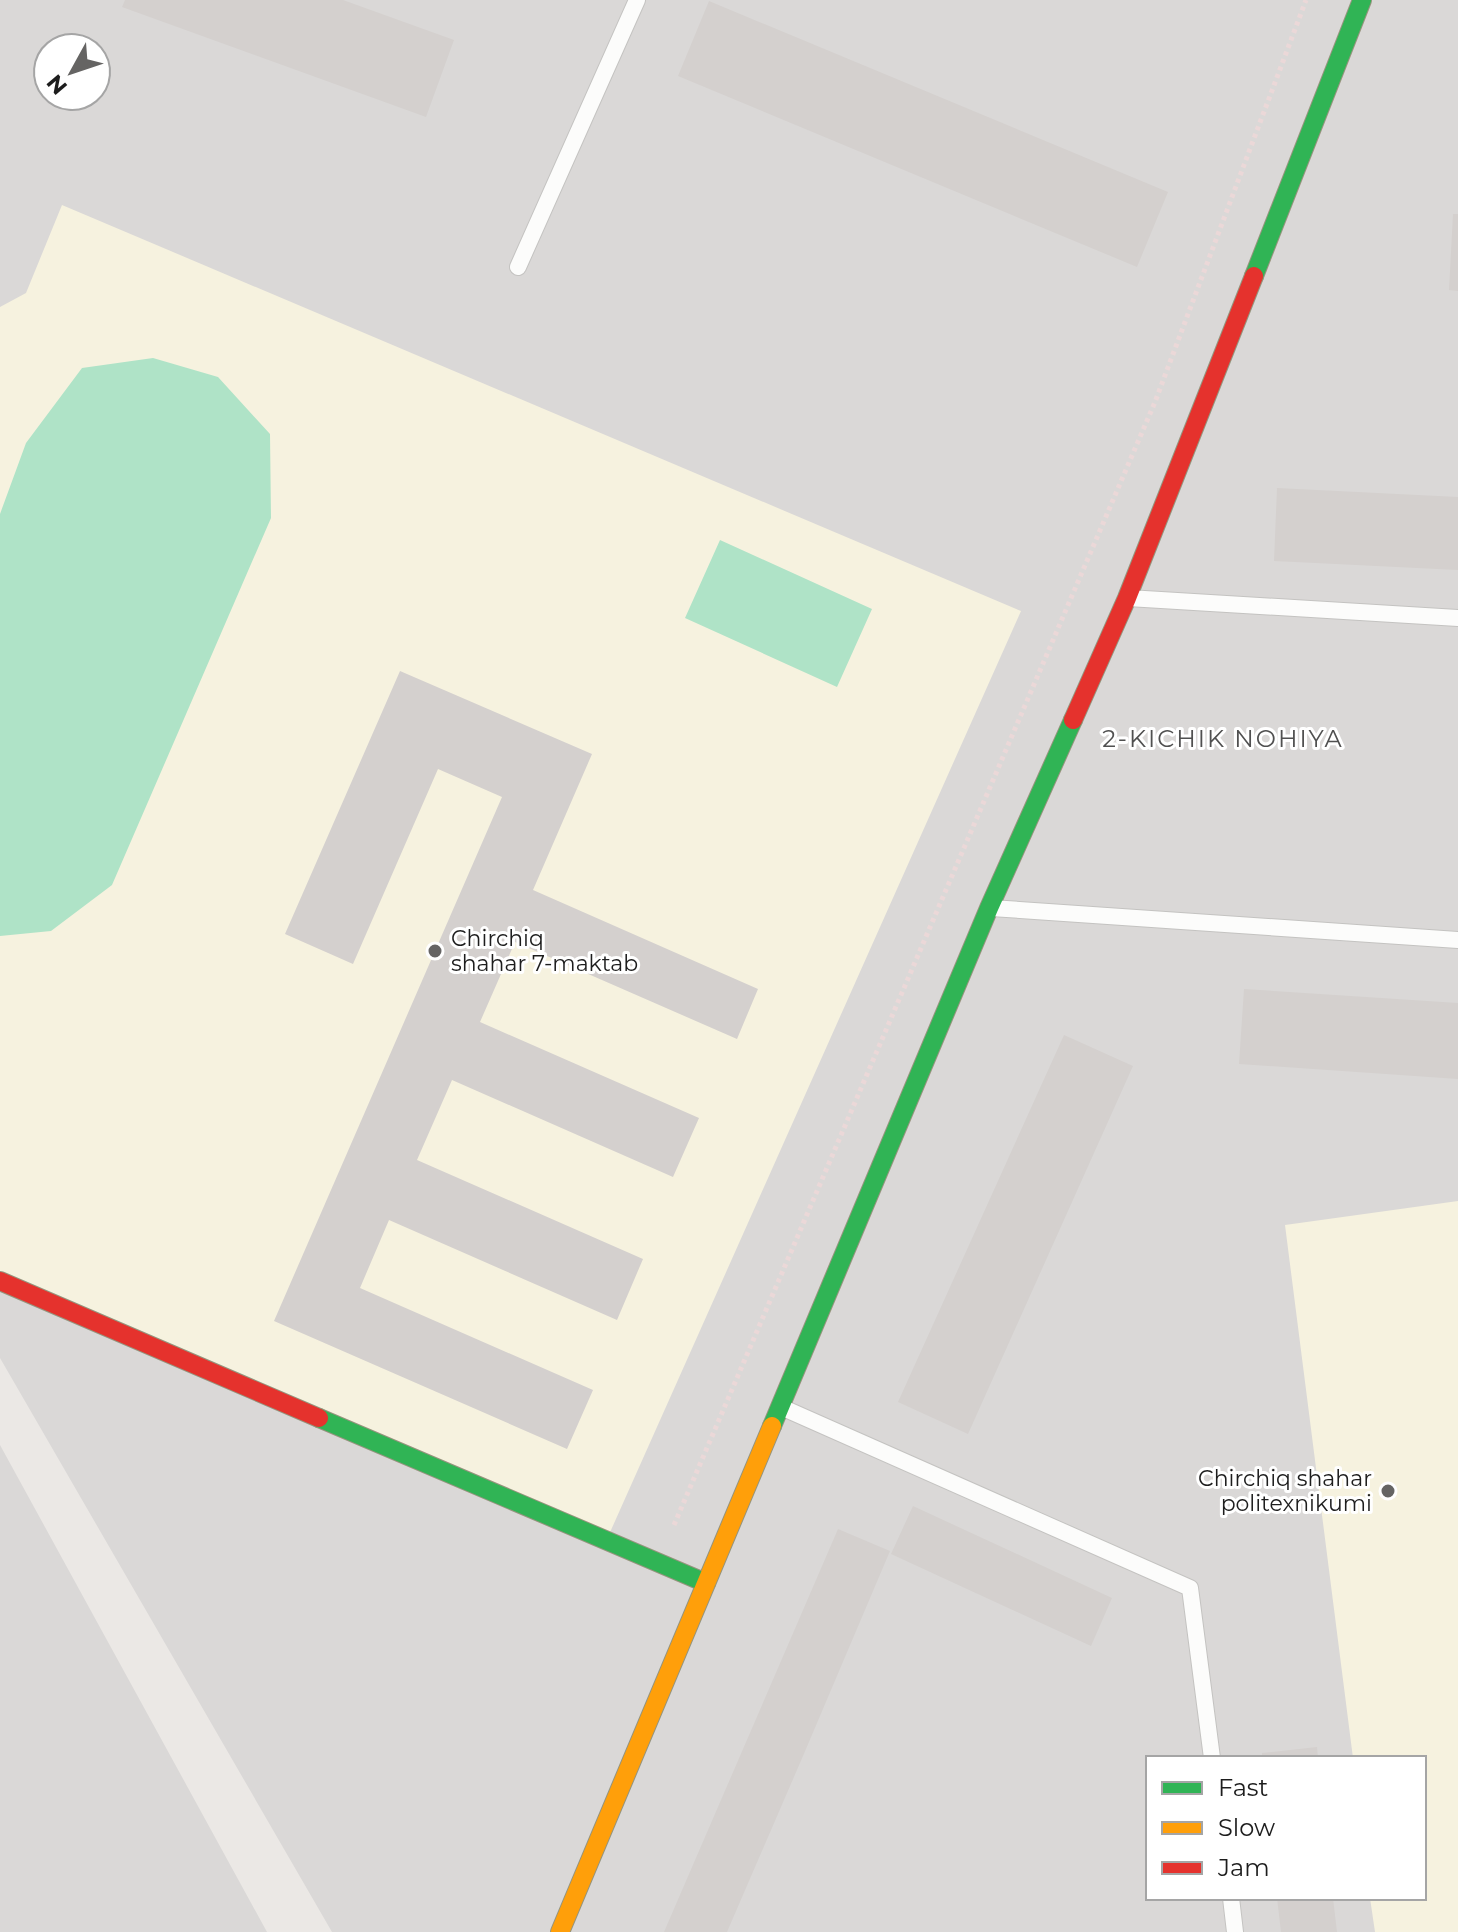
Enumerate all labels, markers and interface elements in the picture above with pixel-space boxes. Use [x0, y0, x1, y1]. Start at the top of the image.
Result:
north arrow [32, 32, 112, 112]
text: N [41, 69, 73, 100]
district label: 2-KICHIK NOHIYA [1102, 724, 1344, 753]
place label: Chirchiq shahar 7-maktab [451, 925, 638, 977]
marker: Chirchiq shahar 7-maktab [426, 942, 444, 960]
place label: Chirchiq shahar politexnikumi [1198, 1465, 1372, 1517]
marker: Chirchiq shahar politexnikumi [1379, 1482, 1397, 1500]
legend [1146, 1756, 1426, 1900]
text: Fast [1218, 1773, 1269, 1802]
text: Slow [1218, 1813, 1275, 1842]
text: Jam [1217, 1853, 1270, 1882]

